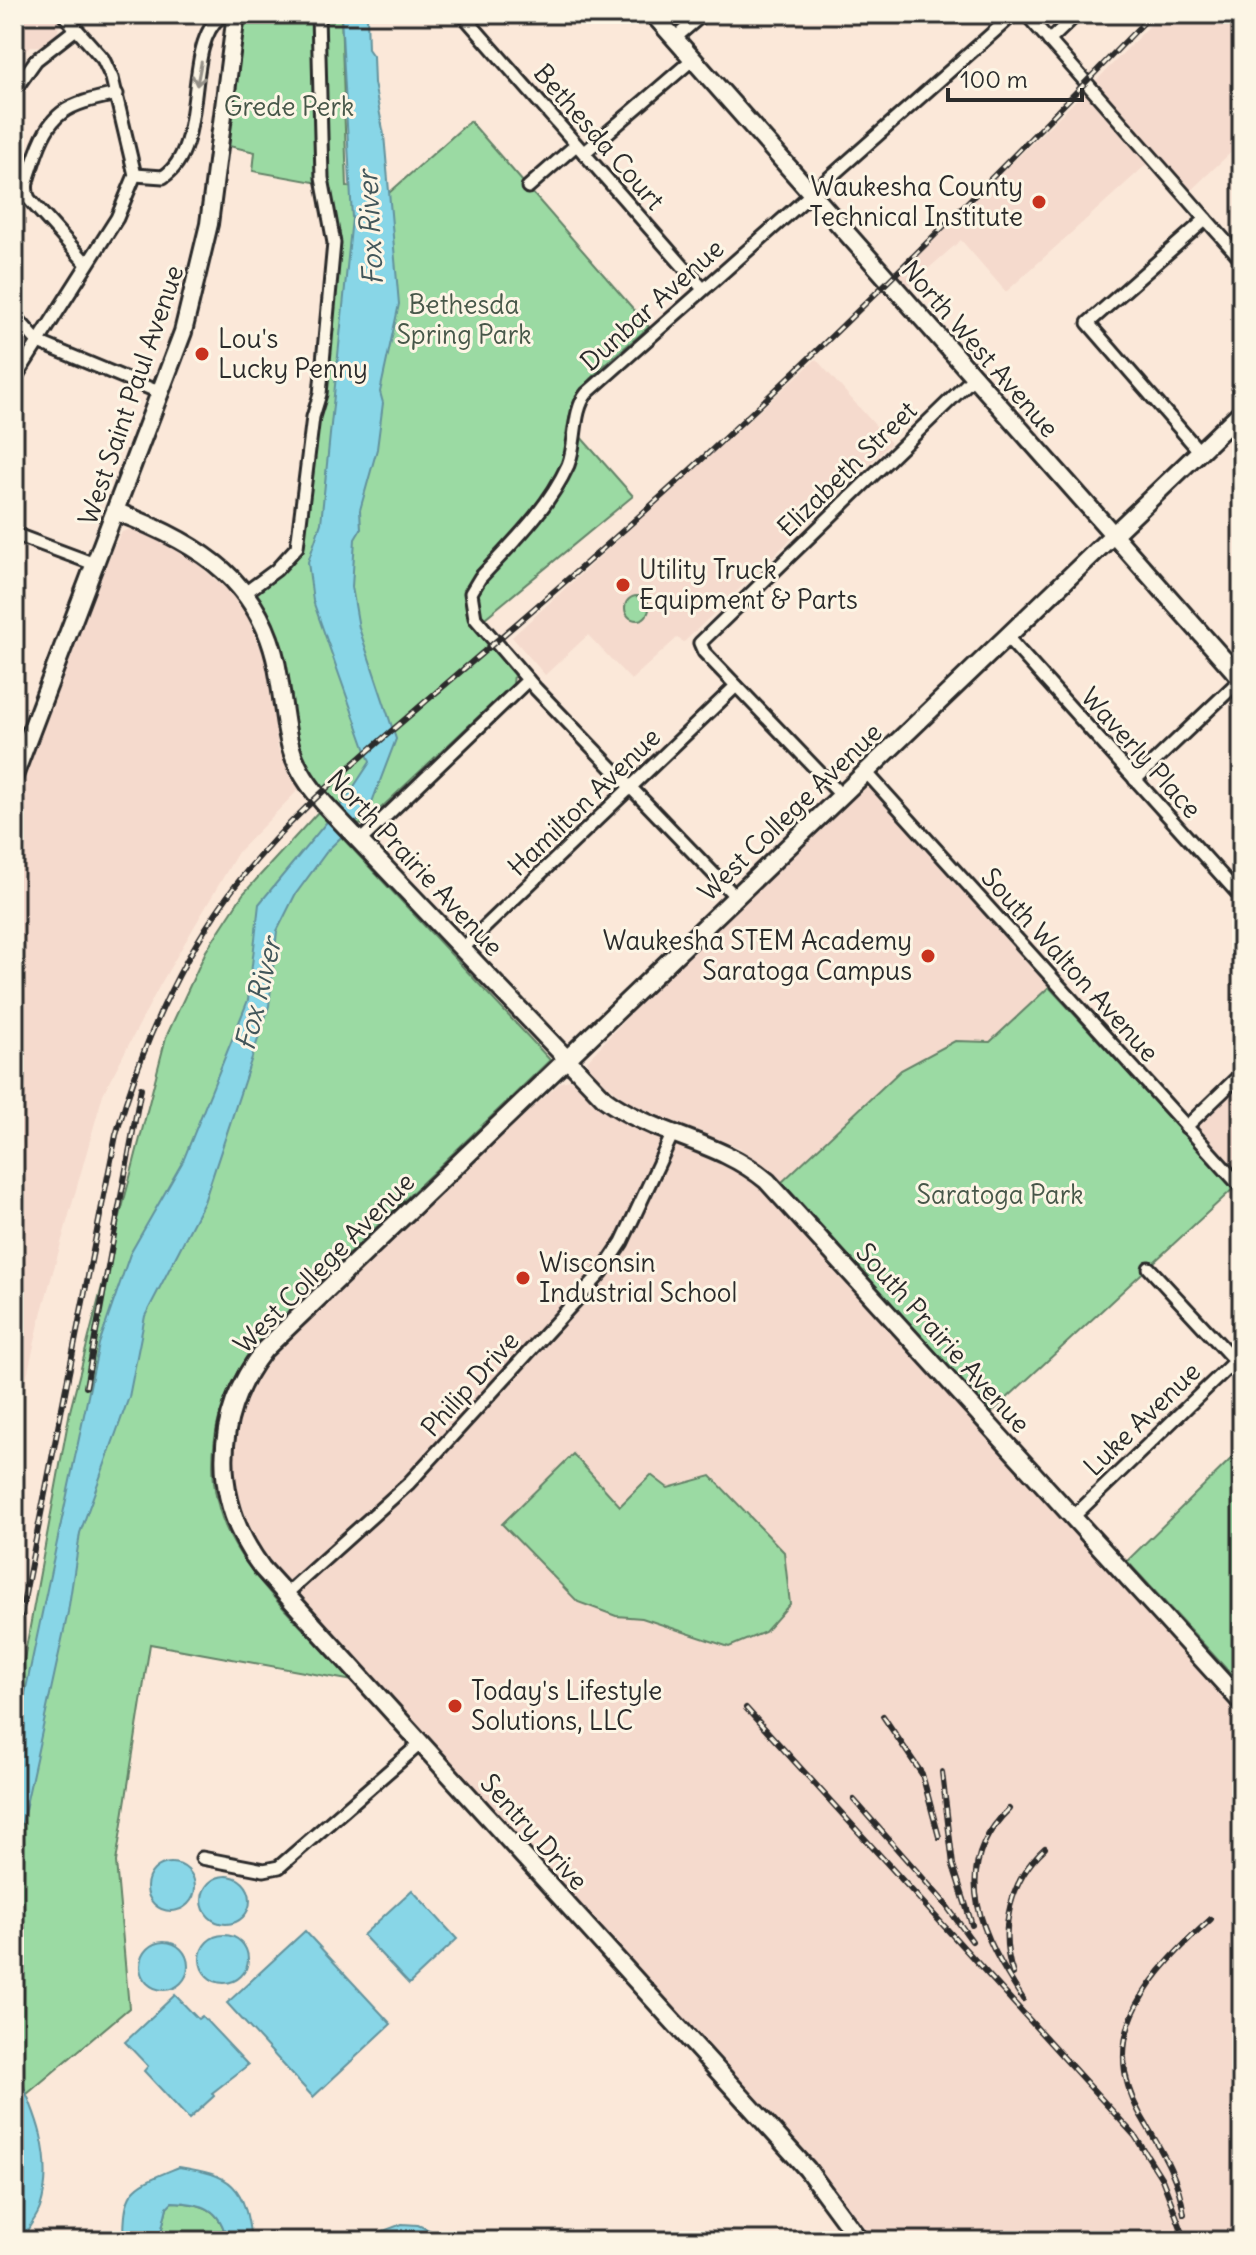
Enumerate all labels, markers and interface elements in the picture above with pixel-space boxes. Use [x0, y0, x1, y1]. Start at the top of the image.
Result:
scale bar [948, 52, 1082, 102]
street label: Bethesda Court [527, 57, 672, 217]
one-way arrow [191, 61, 206, 86]
text: 100 m [960, 64, 1028, 94]
park label: Grede Perk [224, 90, 354, 123]
water label: Fox River [349, 166, 391, 286]
place label: Waukesha County Technical Institute [809, 170, 1023, 233]
marker: Waukesha County Technical Institute [1030, 193, 1048, 211]
street label: Dunbar Avenue [573, 232, 730, 378]
street label: North West Avenue [895, 253, 1066, 444]
street label: West Saint Paul Avenue [71, 261, 190, 529]
park label: Bethesda Spring Park [396, 288, 532, 351]
place label: Lou's Lucky Penny [218, 322, 368, 385]
marker: Lou's Lucky Penny [193, 345, 211, 363]
street label: Elizabeth Street [770, 393, 924, 544]
place label: Utility Truck Equipment & Parts [639, 553, 858, 616]
marker: Utility Truck Equipment & Parts [614, 576, 632, 594]
street label: Waverly Place [1074, 680, 1209, 825]
street label: West College Avenue [691, 716, 888, 908]
street label: Hamilton Avenue [500, 720, 667, 883]
street label: North Prairie Avenue [320, 762, 510, 963]
street label: South Walton Avenue [975, 861, 1166, 1068]
place label: Waukesha STEM Academy Saratoga Campus [603, 924, 912, 987]
water label: Fox River [227, 931, 290, 1054]
marker: Waukesha STEM Academy Saratoga Campus [919, 947, 937, 965]
street label: West College Avenue [226, 1165, 421, 1360]
park label: Saratoga Park [916, 1178, 1084, 1211]
street label: South Prairie Avenue [849, 1236, 1037, 1440]
place label: Wisconsin Industrial School [539, 1246, 737, 1309]
marker: Wisconsin Industrial School [514, 1269, 532, 1287]
street label: Philip Drive [414, 1324, 526, 1443]
street label: Luke Avenue [1076, 1355, 1207, 1482]
place label: Today's Lifestyle Solutions, LLC [471, 1674, 662, 1737]
marker: Today's Lifestyle Solutions, LLC [446, 1697, 464, 1715]
street label: Sentry Drive [474, 1767, 595, 1897]

